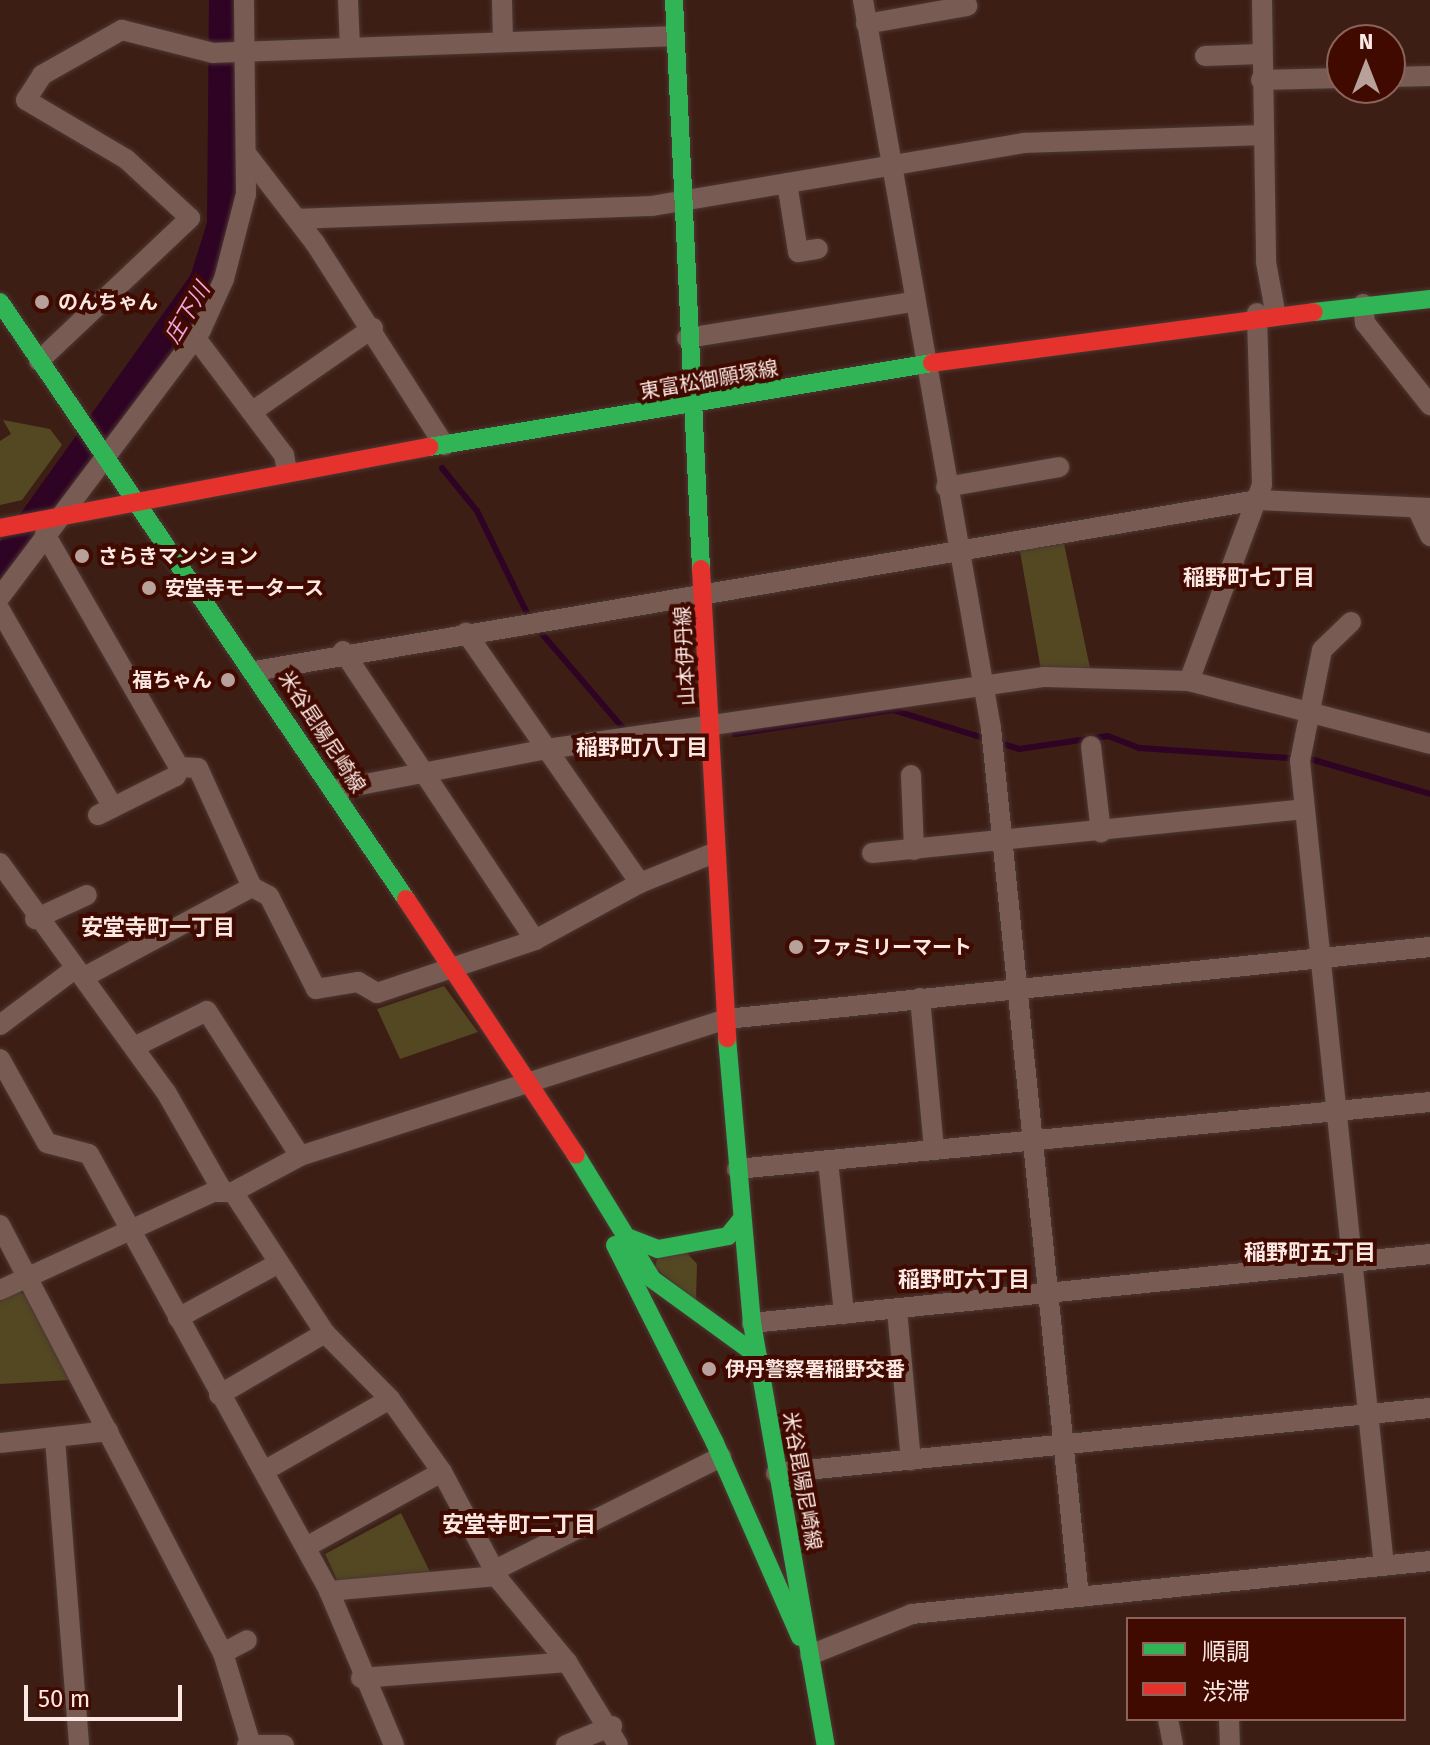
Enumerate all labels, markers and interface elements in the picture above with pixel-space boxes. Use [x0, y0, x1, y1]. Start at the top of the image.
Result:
north arrow [1326, 24, 1406, 104]
text: N [1359, 28, 1373, 55]
water label: 庄下川 [159, 278, 215, 348]
place label: のんちゃん [58, 290, 158, 314]
marker: のんちゃん [33, 293, 51, 311]
street label: 東富松御願塚線 [638, 356, 780, 404]
place label: さらきマンション [98, 544, 258, 568]
marker: さらきマンション [73, 547, 91, 565]
district label: 稲野町七丁目 [1183, 565, 1315, 591]
place label: 安堂寺モータース [165, 576, 325, 600]
marker: 安堂寺モータース [140, 579, 158, 597]
street label: 山本伊丹線 [670, 605, 700, 707]
street label: 米谷昆陽尼崎線 [274, 667, 370, 797]
place label: 福ちゃん [132, 668, 212, 692]
marker: 福ちゃん [219, 671, 237, 689]
district label: 稲野町八丁目 [576, 735, 708, 761]
district label: 安堂寺町一丁目 [81, 915, 235, 941]
place label: ファミリーマート [812, 935, 972, 959]
marker: ファミリーマート [787, 938, 805, 956]
district label: 稲野町五丁目 [1244, 1240, 1376, 1266]
district label: 稲野町六丁目 [898, 1267, 1030, 1293]
place label: 伊丹警察署稲野交番 [725, 1357, 905, 1381]
marker: 伊丹警察署稲野交番 [700, 1360, 718, 1378]
street label: 米谷昆陽尼崎線 [778, 1410, 826, 1552]
district label: 安堂寺町二丁目 [442, 1512, 596, 1538]
legend [1126, 1617, 1406, 1721]
text: 順調 [1202, 1638, 1250, 1666]
scale bar [28, 1669, 186, 1719]
text: 渋滞 [1202, 1678, 1250, 1706]
text: 50 m [38, 1685, 90, 1713]

